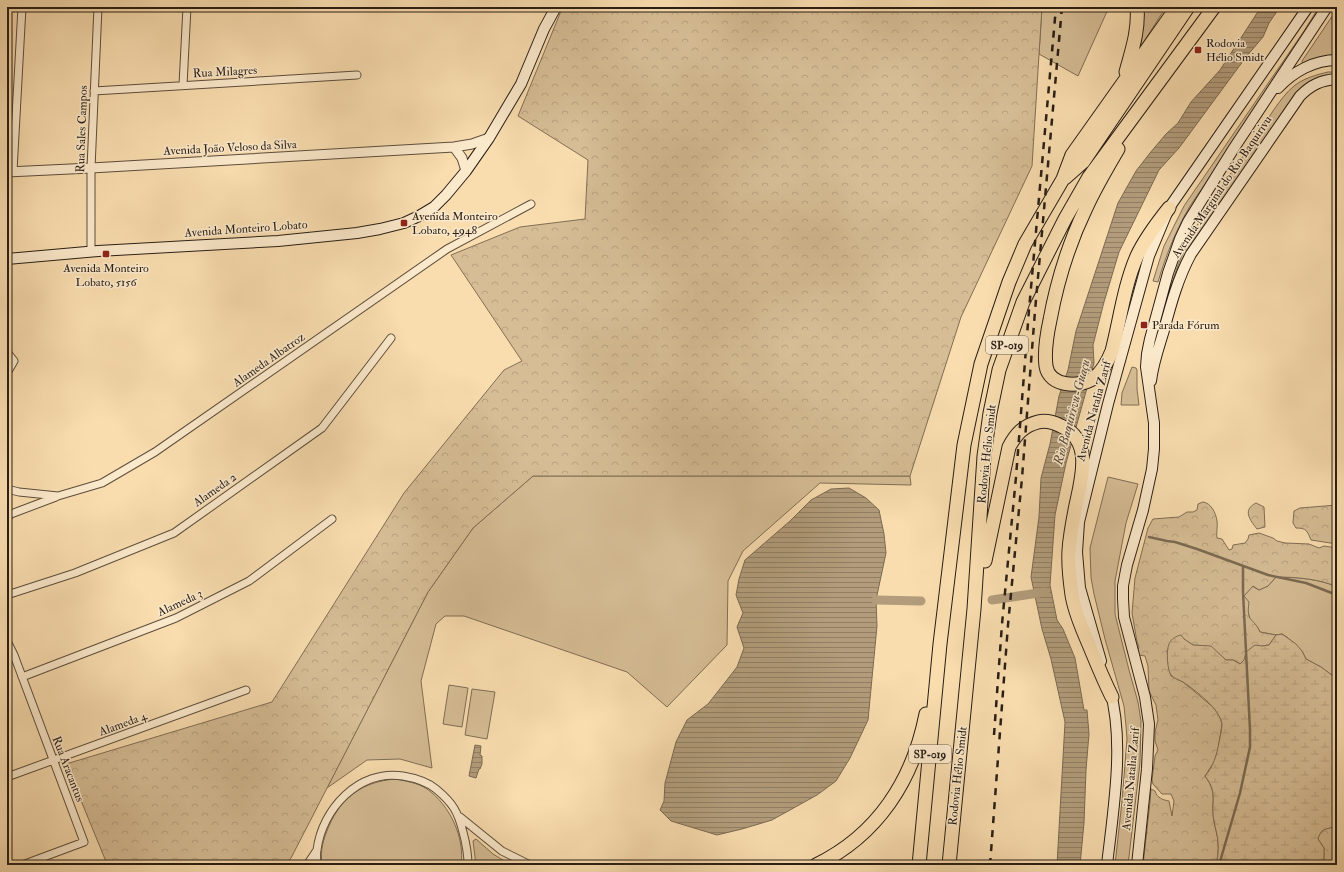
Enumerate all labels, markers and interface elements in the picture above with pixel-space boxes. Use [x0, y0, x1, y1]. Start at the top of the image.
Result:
place label: Rodovia Hélio Smidt [1206, 36, 1264, 65]
marker: Rodovia Hélio Smidt [1193, 45, 1203, 55]
street label: Rua Milagres [192, 63, 258, 81]
street label: Rua Sales Campos [73, 85, 91, 173]
street label: Avenida Marginal do Rio Baquirivu [1168, 113, 1275, 262]
street label: Avenida João Veloso da Silva [162, 137, 298, 159]
place label: Avenida Monteiro Lobato, 4948 [411, 209, 498, 238]
street label: Avenida Monteiro Lobato [183, 217, 308, 241]
marker: Avenida Monteiro Lobato, 4948 [399, 218, 409, 228]
marker: Avenida Monteiro Lobato, 5156 [101, 249, 111, 259]
place label: Avenida Monteiro Lobato, 5156 [62, 261, 149, 290]
place label: Parada Fórum [1152, 318, 1220, 333]
marker: Parada Fórum [1139, 320, 1149, 330]
street label: Alameda Albatroz [229, 329, 308, 391]
road number: SP-019 [986, 336, 1028, 354]
street label: Avenida Natalia Zarif [1073, 357, 1115, 464]
water label: Rio Baquirivu-Guaçu [1050, 358, 1094, 467]
street label: Rodovia Hélio Smidt [974, 404, 1000, 504]
street label: Alameda 2 [190, 470, 240, 511]
street label: Alameda 3 [154, 586, 205, 620]
street label: Alameda 4 [96, 708, 149, 740]
street label: Avenida Natalia Zarif [1119, 725, 1143, 832]
street label: Rodovia Hélio Smidt [945, 726, 971, 826]
street label: Rua Aracantus [49, 734, 87, 804]
road number: SP-019 [909, 745, 951, 763]

